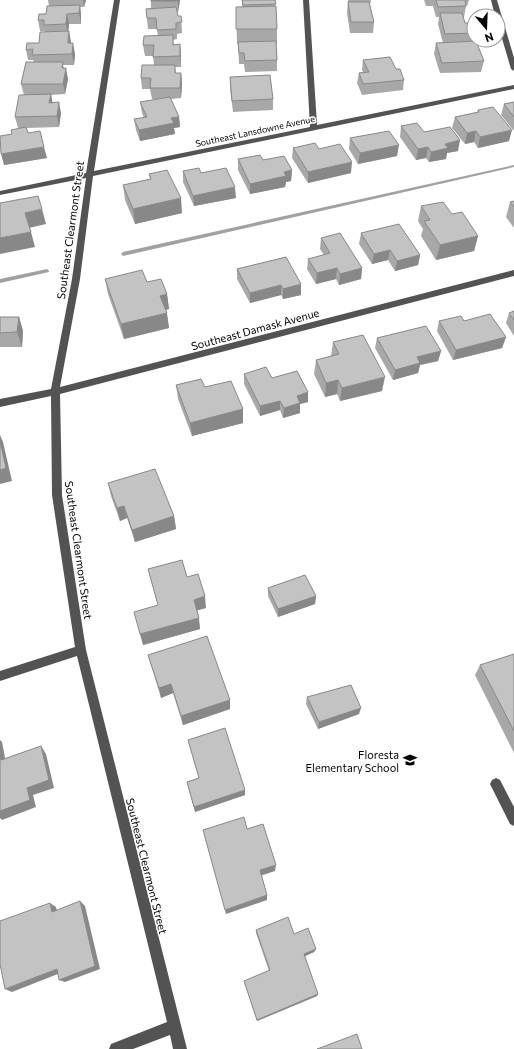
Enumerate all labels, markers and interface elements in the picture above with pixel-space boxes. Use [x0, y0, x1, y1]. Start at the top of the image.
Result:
north arrow [466, 8, 506, 48]
text: N [483, 30, 495, 45]
street label: Southeast Lansdowne Avenue [194, 113, 316, 149]
street label: Southeast Clearmont Street [54, 159, 86, 300]
street label: Southeast Damask Avenue [190, 306, 321, 352]
street label: Southeast Clearmont Street [63, 480, 95, 621]
place label: Floresta Elementary School [306, 748, 399, 774]
school or university icon: Floresta Elementary School [402, 752, 418, 768]
street label: Southeast Clearmont Street [124, 797, 170, 936]

